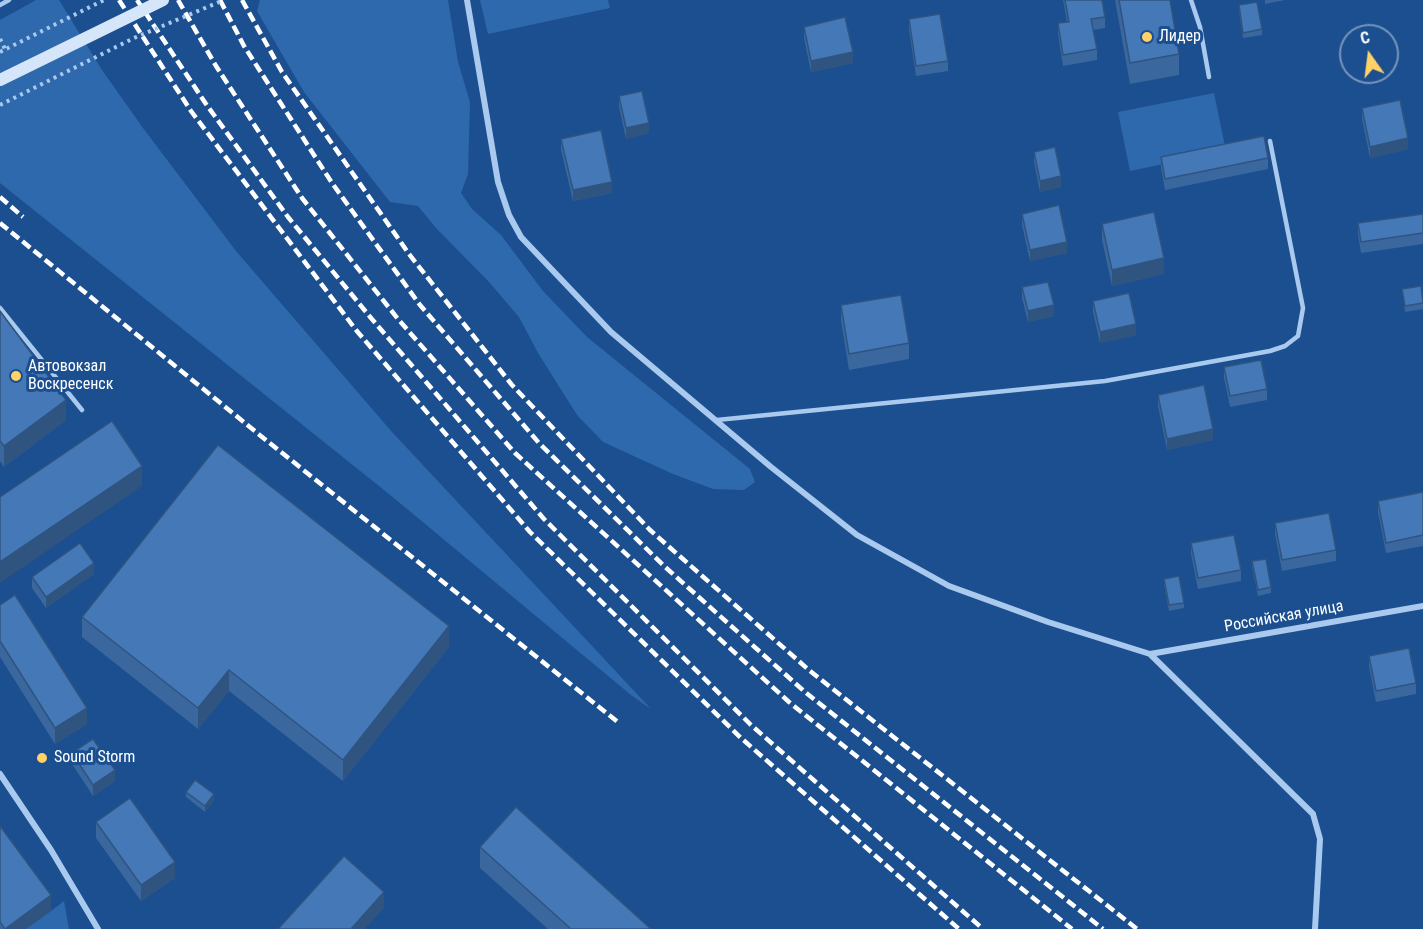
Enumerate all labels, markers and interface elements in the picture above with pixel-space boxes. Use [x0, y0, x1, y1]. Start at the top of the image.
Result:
north arrow [1339, 24, 1399, 84]
place label: Лидер [1159, 27, 1201, 47]
text: С [1358, 28, 1372, 48]
marker: Лидер [1140, 30, 1154, 44]
place label: Автовокзал Воскресенск [28, 357, 113, 395]
marker: Автовокзал Воскресенск [9, 369, 23, 383]
street label: Российская улица [1223, 597, 1345, 637]
place label: Sound Storm [54, 748, 135, 768]
marker: Sound Storm [35, 751, 49, 765]

